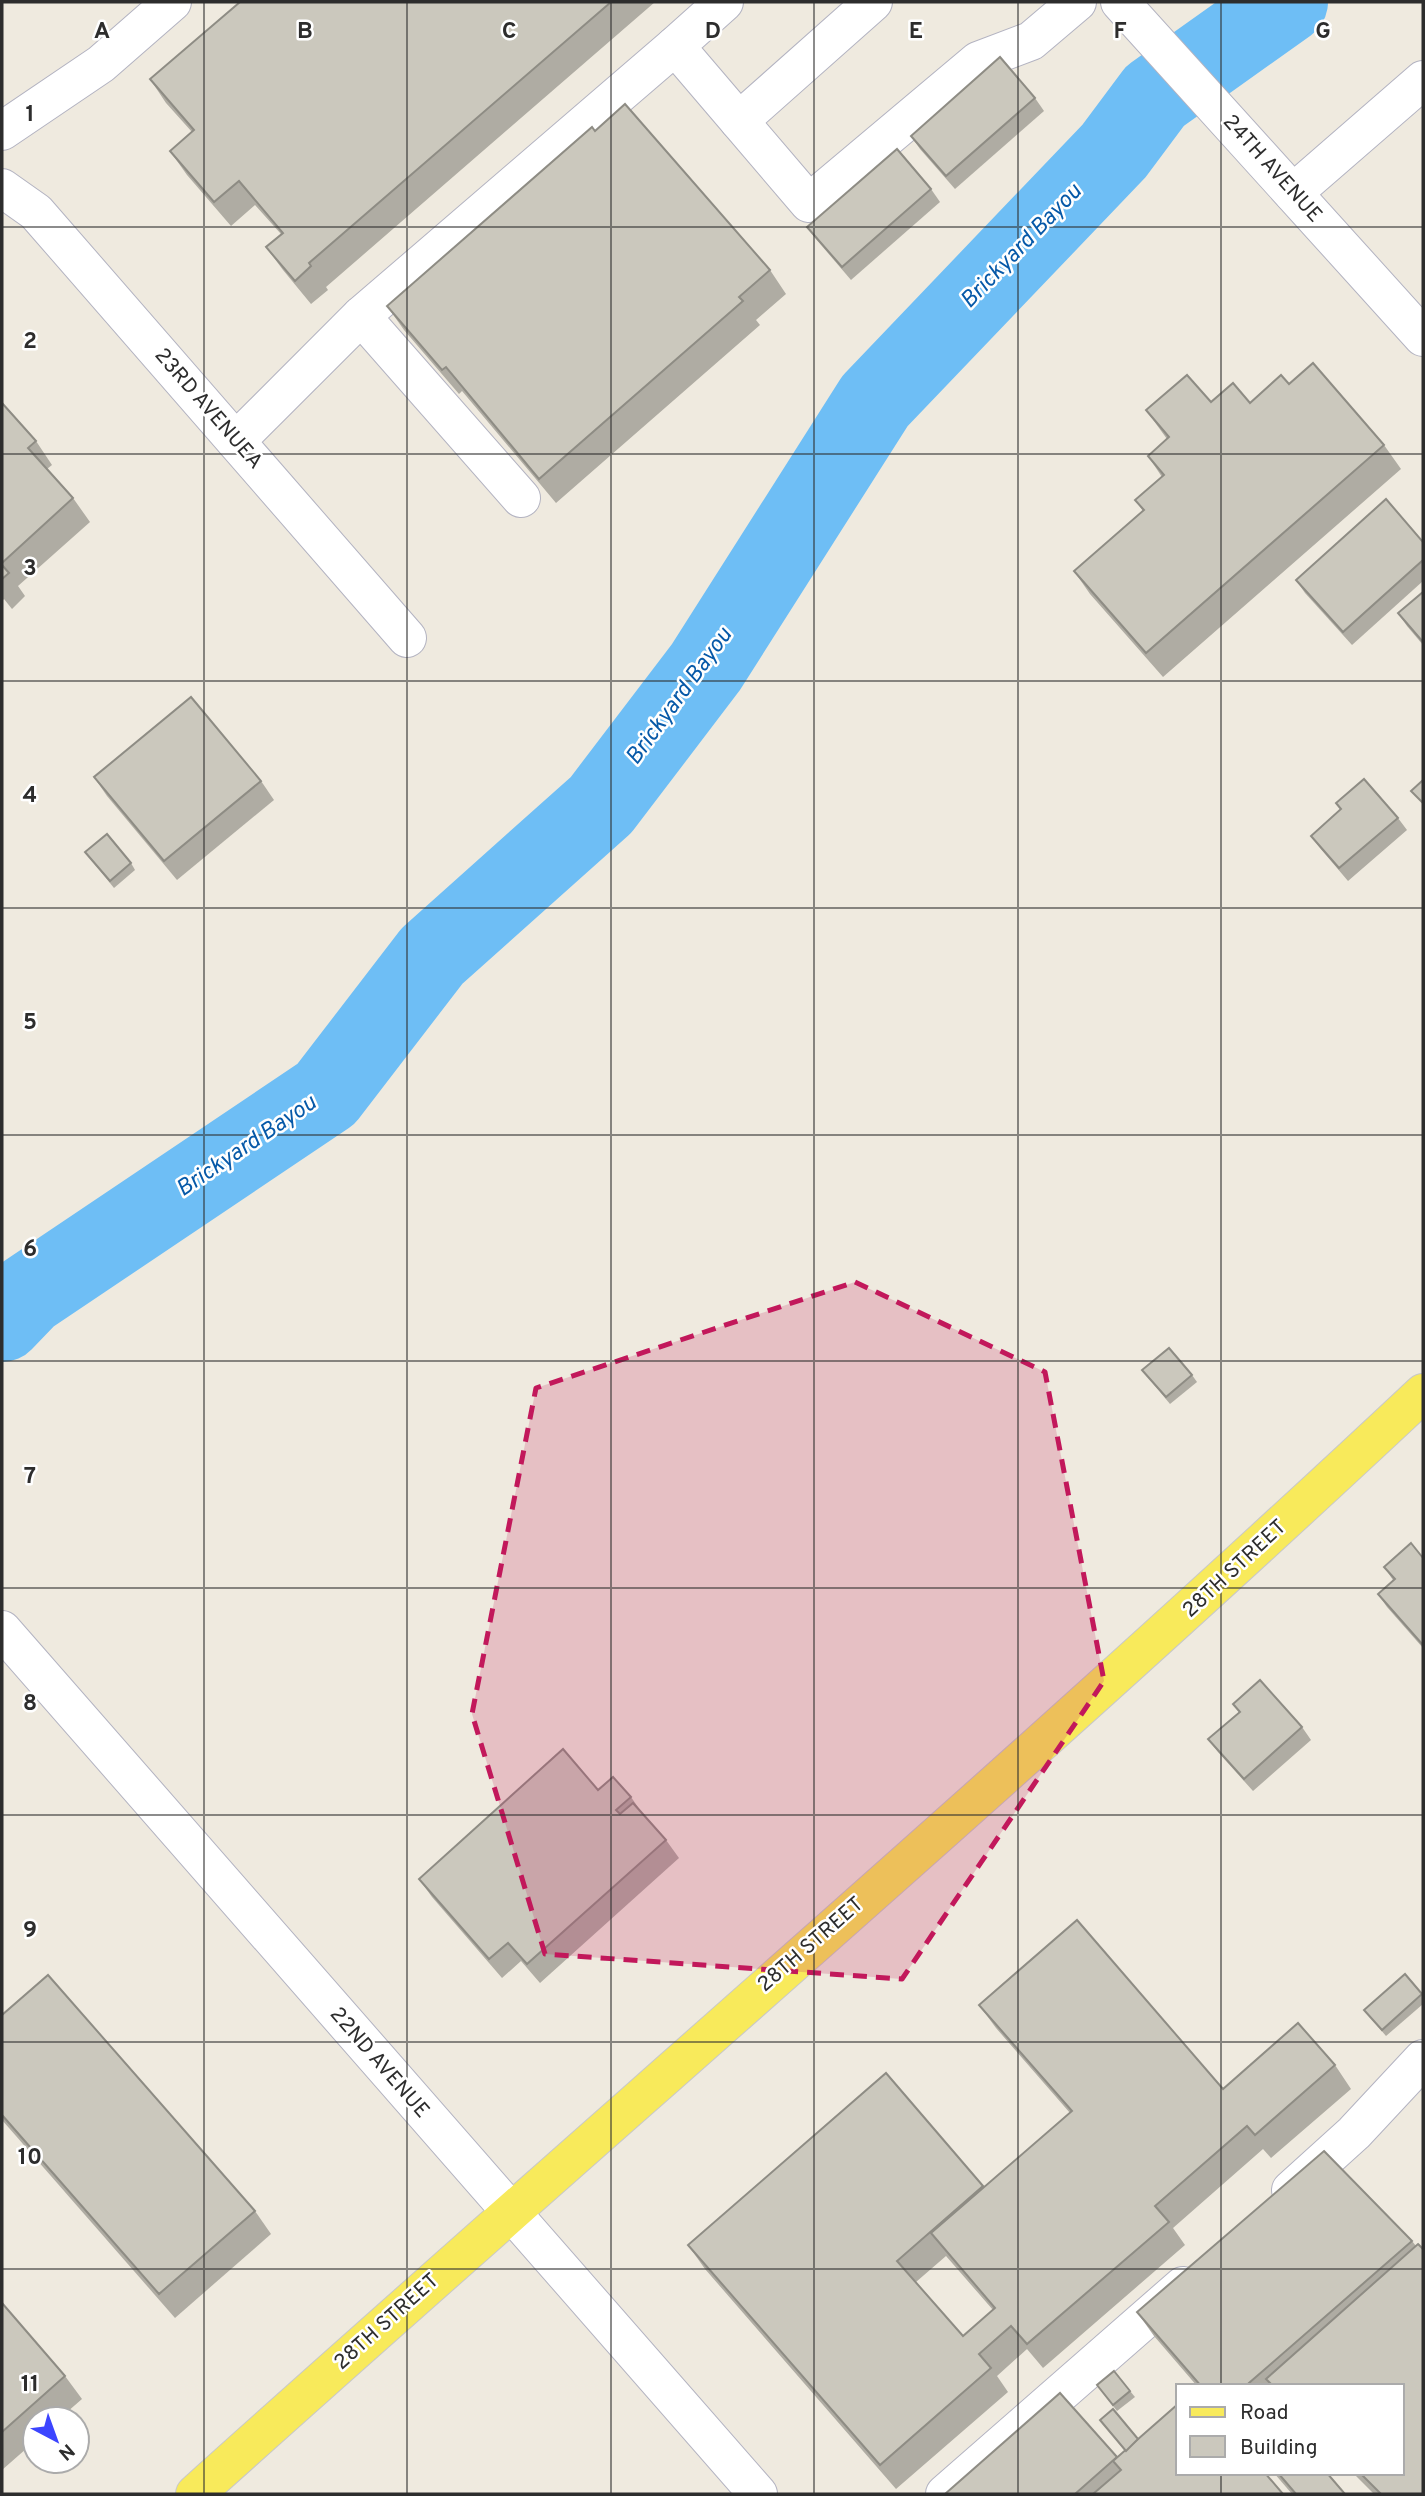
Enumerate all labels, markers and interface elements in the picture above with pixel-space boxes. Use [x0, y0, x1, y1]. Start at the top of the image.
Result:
text: A [94, 18, 110, 47]
text: B [297, 18, 313, 47]
text: C [502, 18, 516, 47]
text: D [705, 18, 721, 47]
text: E [909, 18, 923, 47]
text: F [1113, 18, 1127, 47]
text: G [1315, 18, 1331, 47]
text: 1 [25, 101, 35, 130]
street label: 24TH AVENUE [1216, 109, 1328, 229]
water label: Brickyard Bayou [955, 178, 1089, 316]
text: 2 [23, 328, 37, 357]
street label: 23RD AVENUEA [148, 343, 268, 475]
text: 3 [23, 555, 37, 584]
water label: Brickyard Bayou [620, 622, 740, 771]
text: 4 [23, 782, 37, 811]
text: 5 [23, 1009, 37, 1038]
water label: Brickyard Bayou [171, 1089, 323, 1205]
text: 6 [23, 1236, 37, 1265]
text: 7 [24, 1463, 36, 1492]
street label: 28TH STREET [1177, 1514, 1293, 1624]
text: 8 [23, 1690, 37, 1719]
street label: 28TH STREET [752, 1891, 870, 1999]
text: 9 [23, 1917, 37, 1946]
street label: 22ND AVENUE [323, 2002, 435, 2124]
text: 10 [18, 2144, 42, 2173]
street label: 28TH STREET [329, 2268, 445, 2376]
text: 11 [21, 2371, 39, 2400]
legend [1176, 2384, 1404, 2475]
text: Road [1240, 2400, 1289, 2427]
north arrow [21, 2405, 91, 2475]
text: Building [1240, 2435, 1318, 2462]
text: N [53, 2438, 79, 2465]

